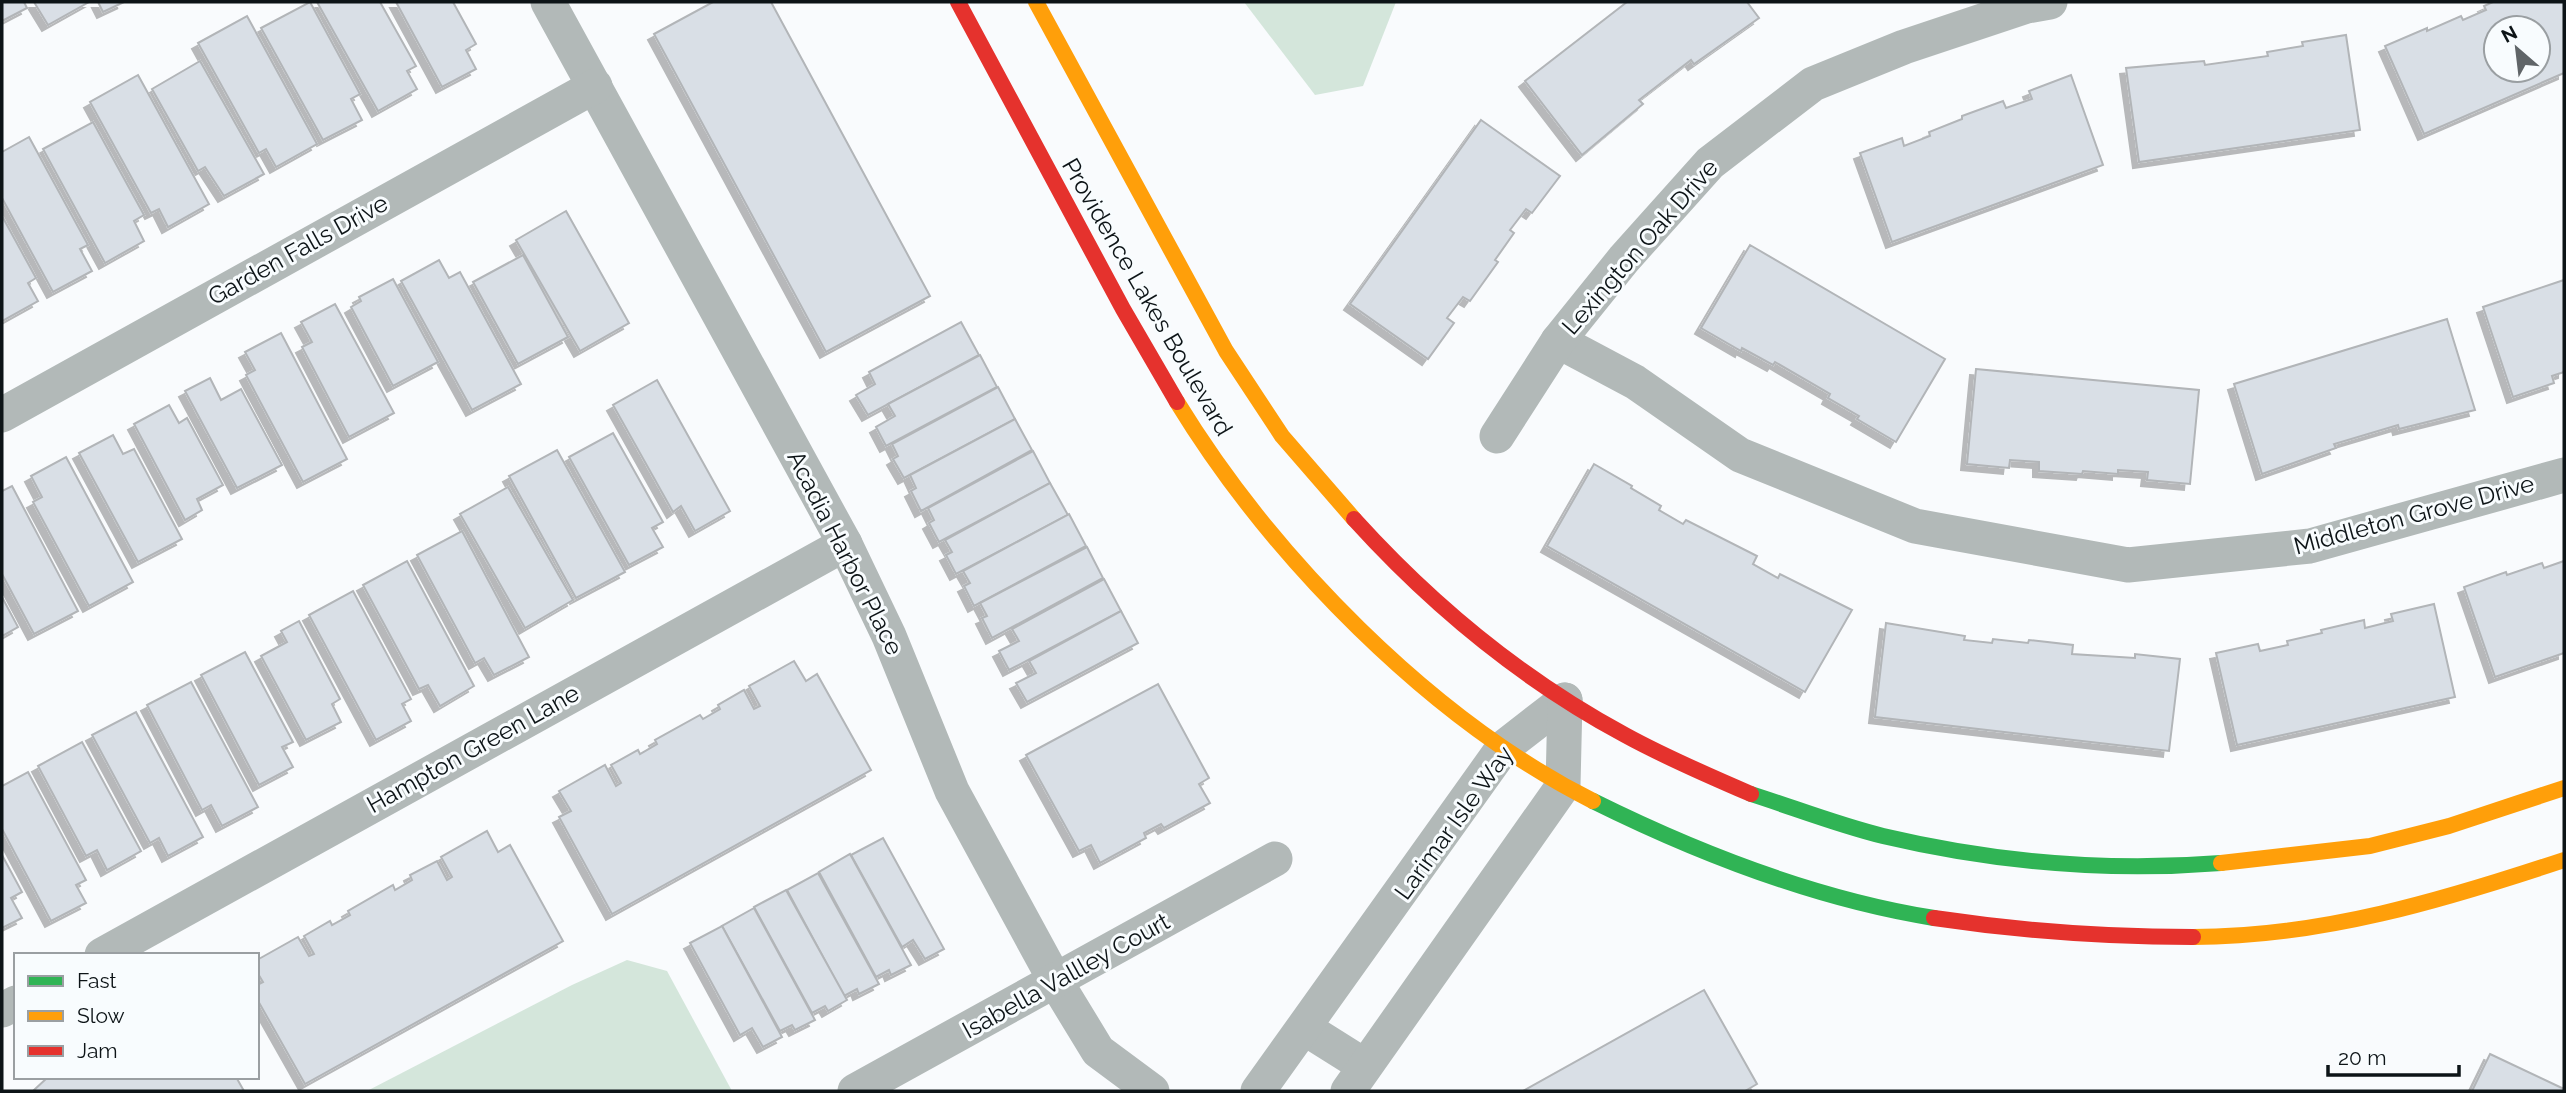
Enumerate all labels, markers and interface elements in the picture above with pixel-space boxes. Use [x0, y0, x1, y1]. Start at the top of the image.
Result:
north arrow [2482, 14, 2552, 84]
text: N [2497, 21, 2521, 47]
street label: Providence Lakes Boulevard [1056, 153, 1239, 441]
street label: Lexington Oak Drive [1556, 153, 1724, 340]
street label: Garden Falls Drive [203, 188, 393, 311]
street label: Acadia Harbor Place [781, 446, 910, 660]
street label: Middleton Grove Drive [2290, 468, 2537, 561]
street label: Hampton Green Lane [362, 678, 584, 819]
street label: Larimar Isle Way [1388, 740, 1519, 905]
street label: Isabella Vallley Court [957, 907, 1174, 1045]
legend [14, 953, 259, 1079]
text: Fast [77, 968, 117, 993]
text: Slow [77, 1003, 125, 1028]
scale bar [2328, 1034, 2459, 1078]
text: Jam [77, 1038, 118, 1063]
text: 20 m [2338, 1045, 2386, 1070]

